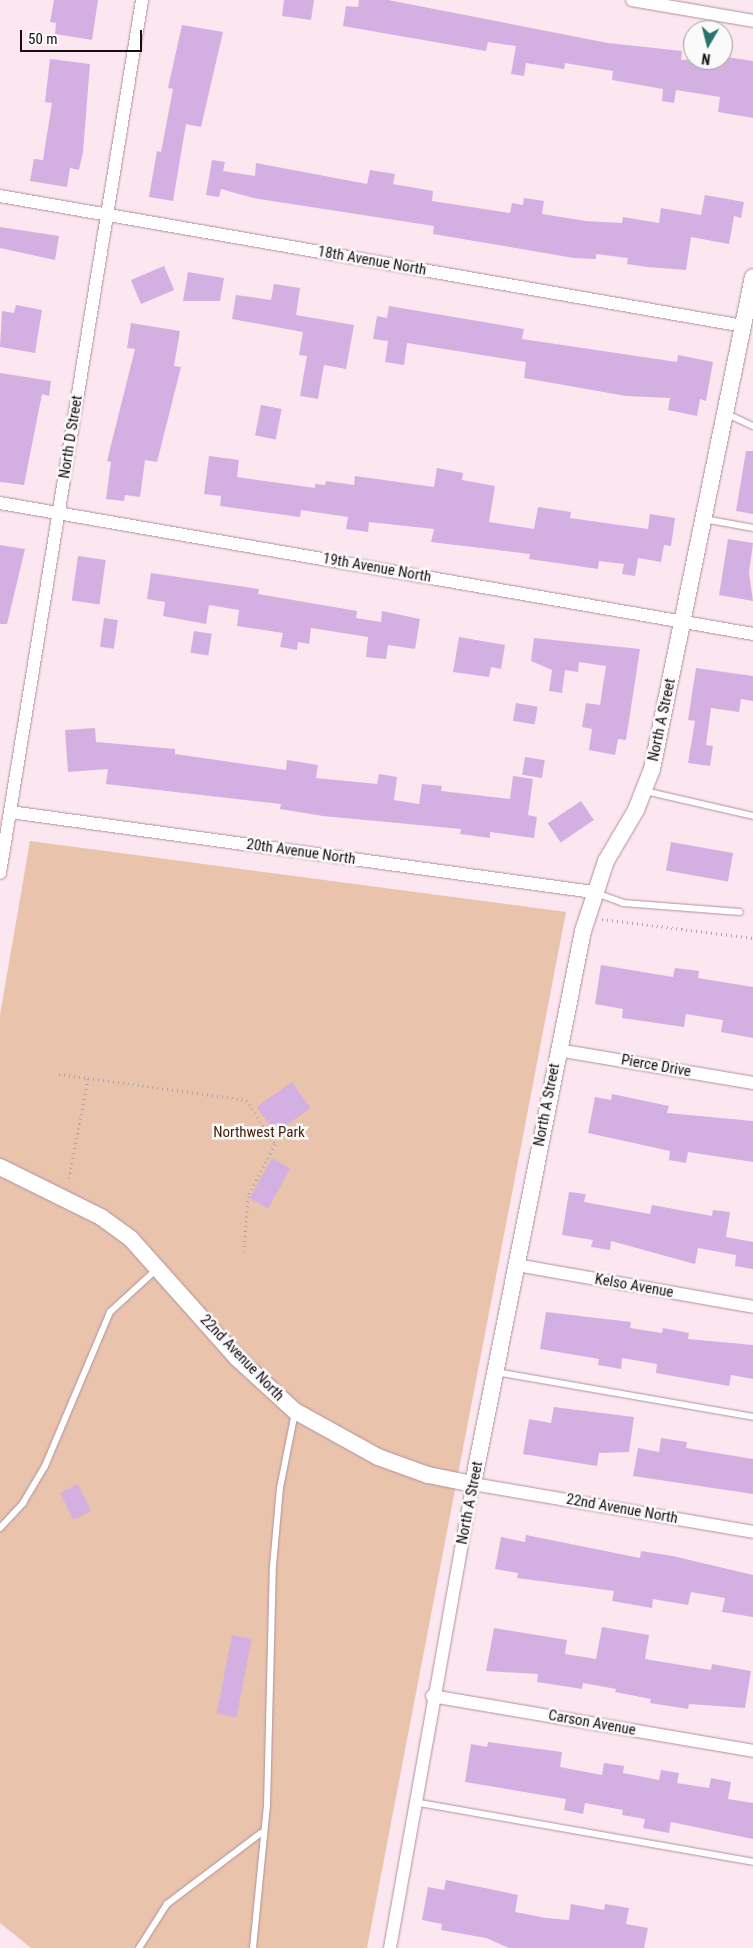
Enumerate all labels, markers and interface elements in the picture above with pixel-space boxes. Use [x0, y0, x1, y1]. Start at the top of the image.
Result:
scale bar [22, 20, 145, 52]
north arrow [683, 20, 733, 70]
text: 50 m [28, 30, 58, 48]
text: N [701, 50, 711, 67]
street label: 18th Avenue North [316, 243, 428, 279]
street label: North D Street [56, 394, 86, 480]
street label: 19th Avenue North [321, 550, 433, 586]
street label: North A Street [644, 677, 680, 763]
street label: 20th Avenue North [245, 835, 357, 869]
street label: Pierce Drive [620, 1051, 692, 1081]
street label: North A Street [530, 1062, 564, 1148]
park label: Northwest Park [213, 1124, 305, 1142]
street label: Kelso Avenue [593, 1270, 675, 1302]
street label: 22nd Avenue North [196, 1311, 288, 1405]
street label: North A Street [453, 1460, 487, 1546]
street label: 22nd Avenue North [565, 1490, 679, 1528]
street label: Carson Avenue [547, 1706, 637, 1740]

